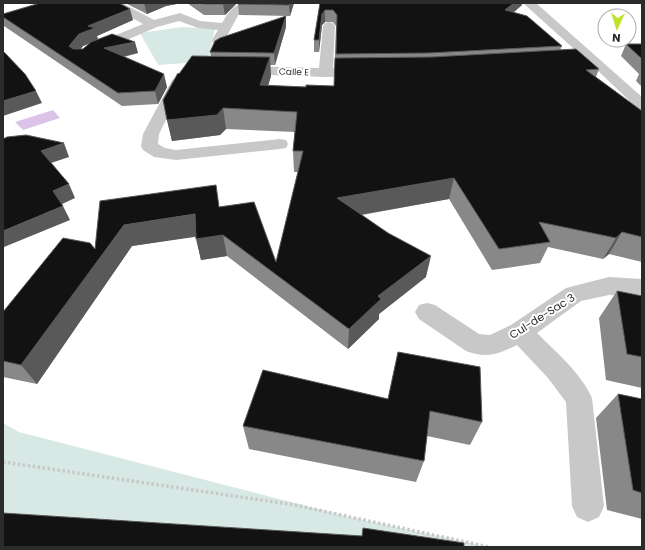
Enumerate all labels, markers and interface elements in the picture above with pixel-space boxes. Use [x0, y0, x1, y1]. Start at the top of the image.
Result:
north arrow [597, 8, 637, 48]
text: N [612, 30, 621, 46]
street label: Calle E [279, 65, 310, 79]
street label: Cul-de-Sac 3 [506, 289, 578, 343]

